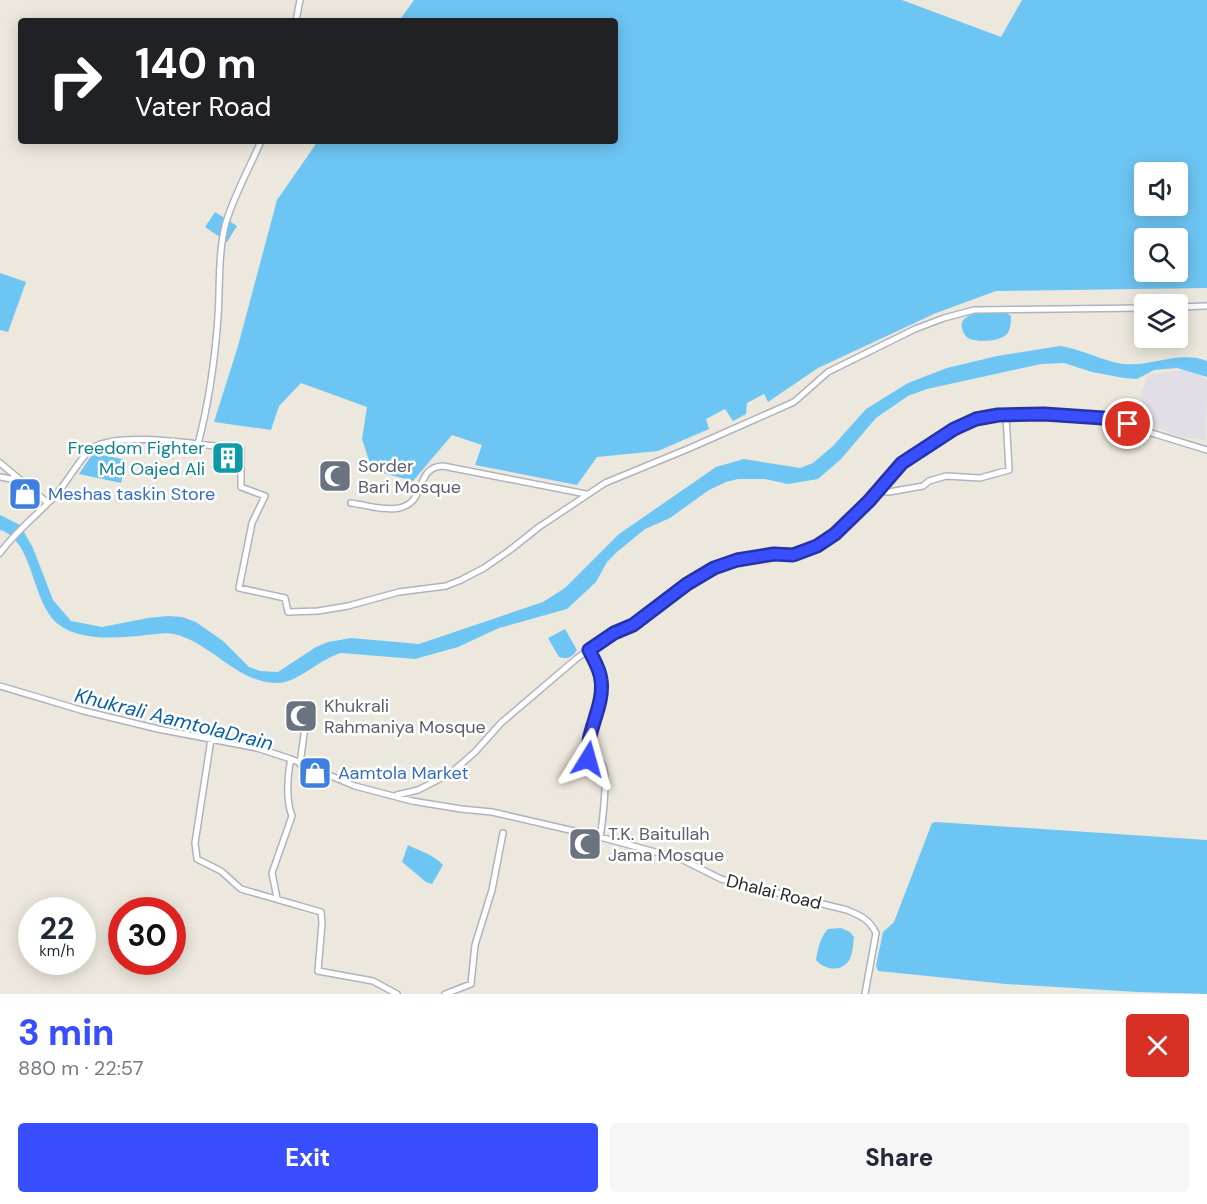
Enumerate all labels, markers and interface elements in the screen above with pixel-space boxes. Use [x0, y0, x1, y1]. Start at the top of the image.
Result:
text: 140 m [135, 36, 257, 91]
icon: right [36, 42, 114, 120]
text: Vater Road [135, 89, 271, 124]
map controls [1134, 162, 1188, 348]
button: sound [1134, 162, 1188, 216]
button: search [1134, 228, 1188, 282]
button: layers [1134, 294, 1188, 348]
pin [1102, 398, 1153, 449]
icon: arrive [1111, 407, 1144, 440]
place label: Freedom Fighter Md Oajed Ali [68, 436, 205, 481]
building icon: Freedom Fighter Md Oajed Ali [210, 440, 246, 476]
place label: Sorder Bari Mosque [358, 454, 461, 499]
mosque icon: Sorder Bari Mosque [317, 458, 353, 494]
shop icon: Meshas taskin Store [7, 476, 43, 512]
place label: Meshas taskin Store [48, 482, 215, 506]
water label: Khukrali AamtolaDrain [72, 682, 276, 756]
place label: Khukrali Rahmaniya Mosque [324, 694, 486, 739]
mosque icon: Khukrali Rahmaniya Mosque [283, 698, 319, 734]
position arrow [556, 727, 620, 791]
shop icon: Aamtola Market [297, 755, 333, 791]
place label: Aamtola Market [338, 761, 468, 785]
place label: T.K. Baitullah Jama Mosque [608, 822, 724, 867]
mosque icon: T.K. Baitullah Jama Mosque [567, 826, 603, 862]
street label: Dhalai Road [724, 869, 824, 915]
speed limit sign: 30 [108, 897, 186, 975]
text: 22 [40, 909, 74, 948]
text: km/h [39, 941, 75, 961]
text: 3 min [18, 1009, 114, 1056]
button: close [1126, 1014, 1189, 1077]
text: 880 m · 22:57 [18, 1055, 143, 1081]
button: Exit [18, 1123, 598, 1192]
button: Share [610, 1123, 1189, 1192]

